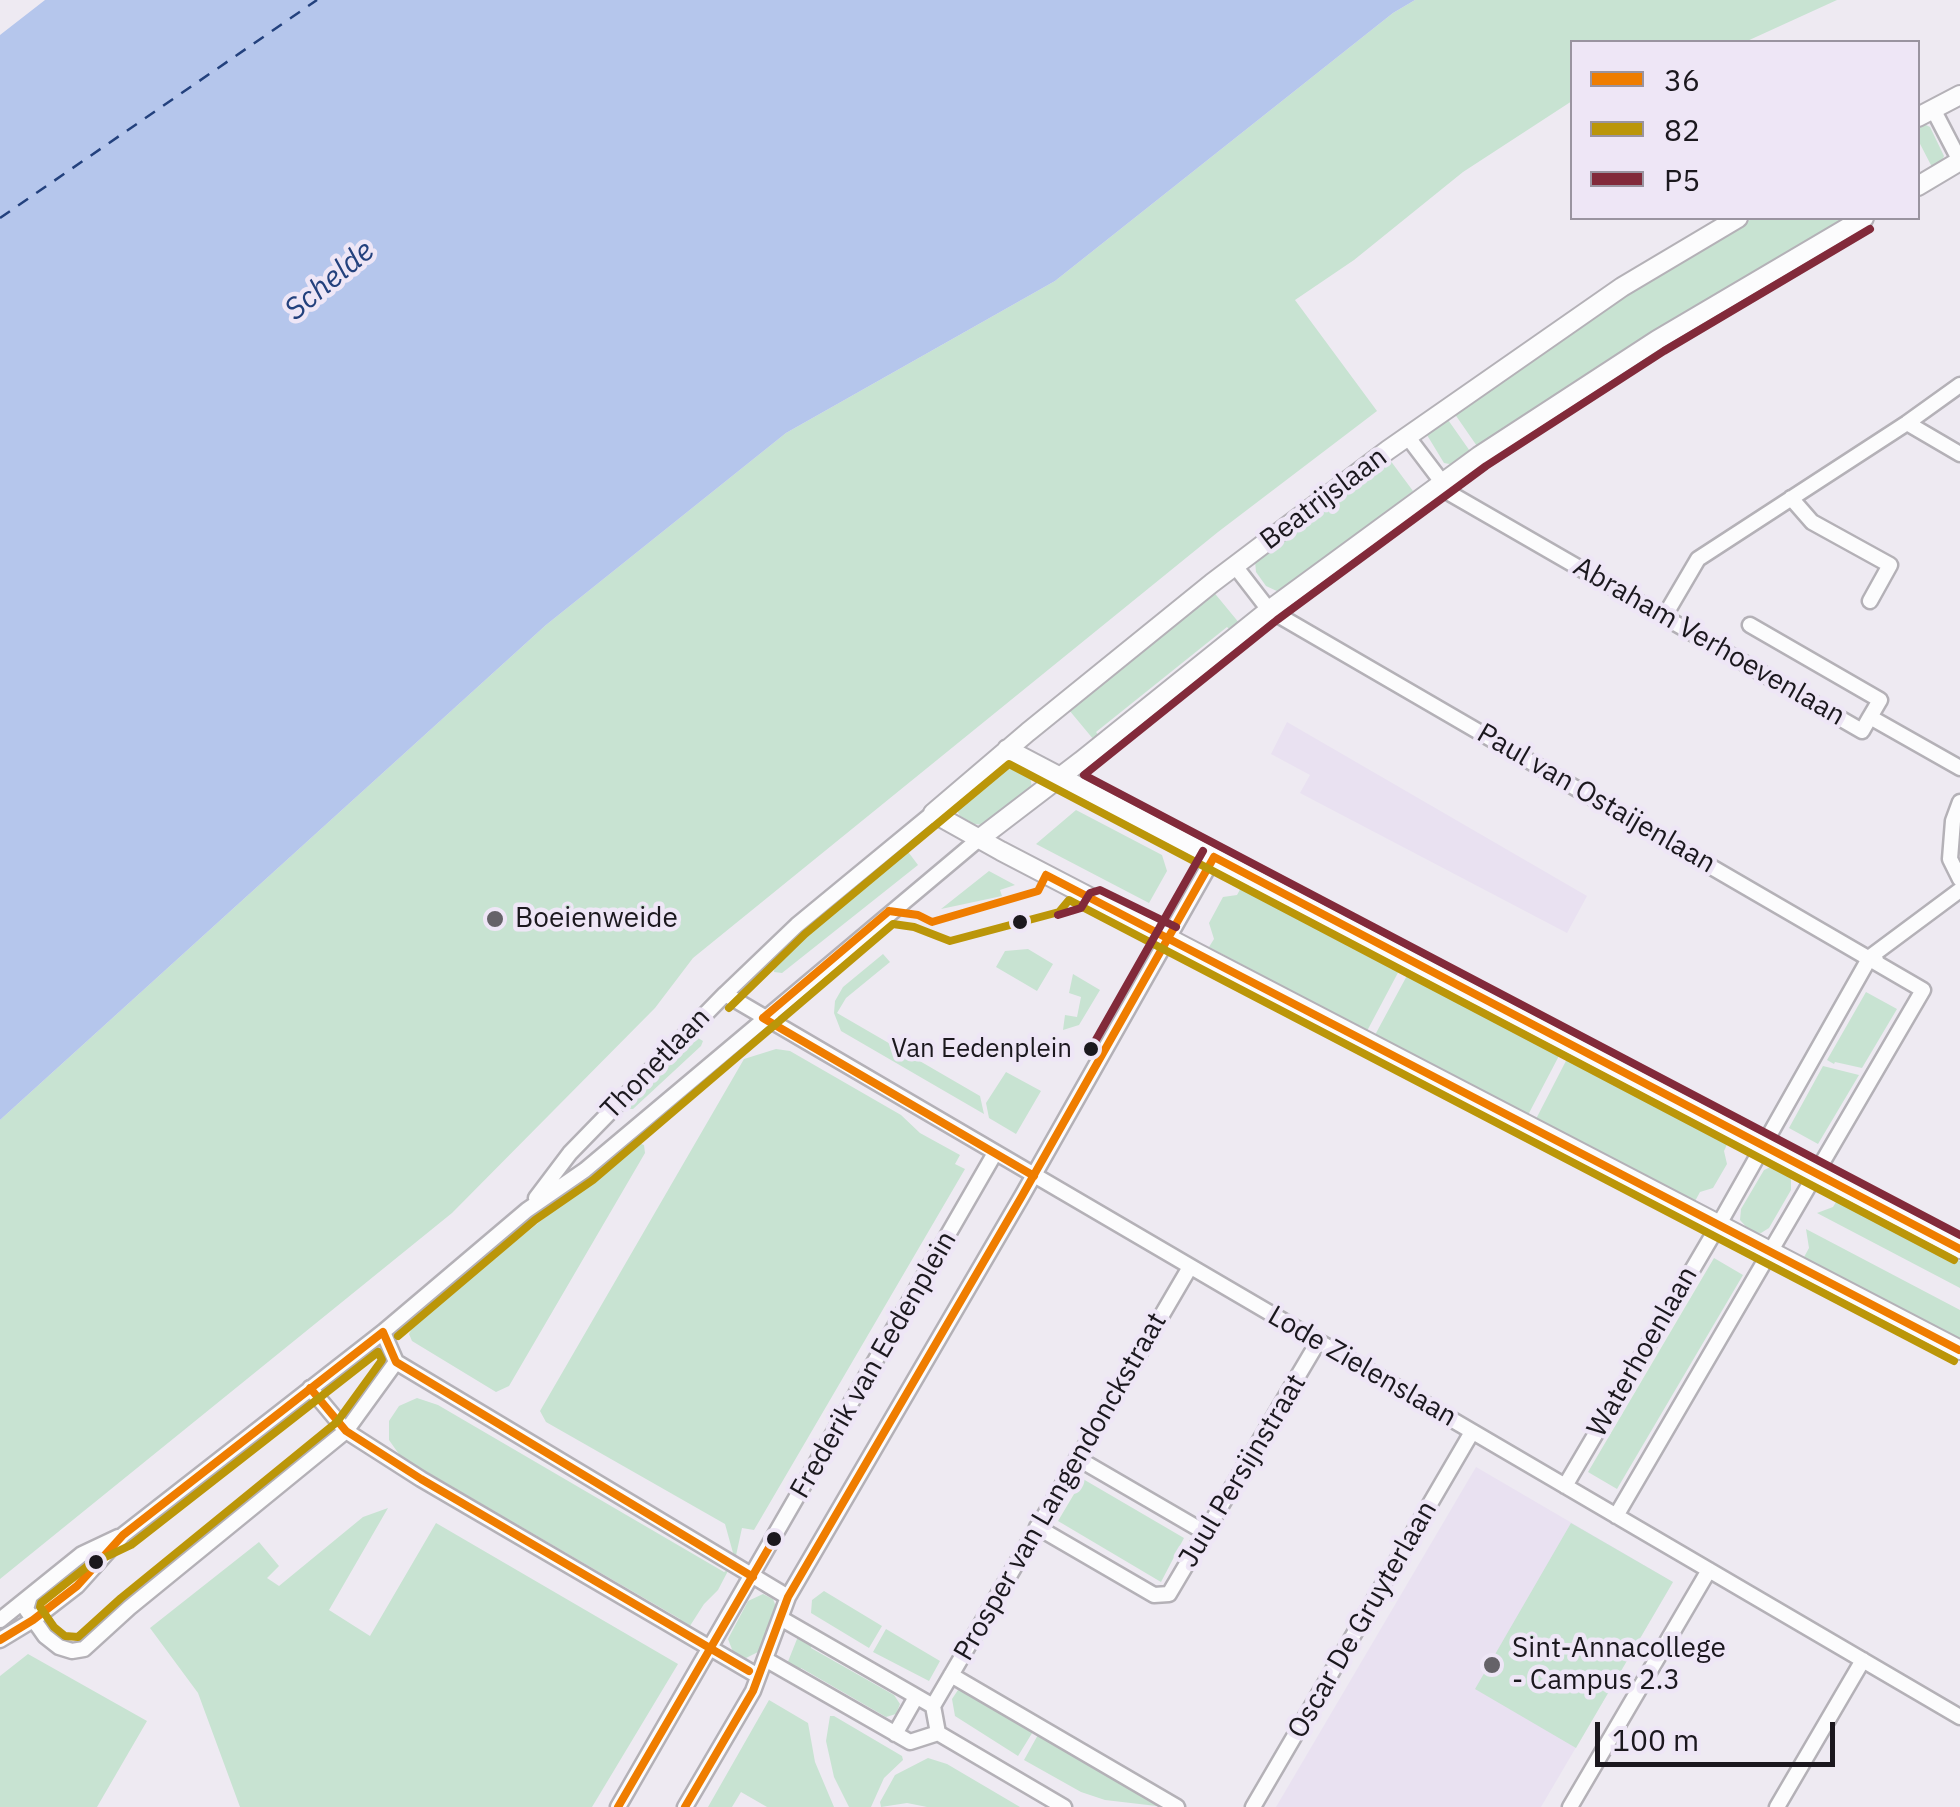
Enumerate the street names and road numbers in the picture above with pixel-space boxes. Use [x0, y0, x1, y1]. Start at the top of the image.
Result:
street label: Beatrijslaan [1254, 441, 1394, 557]
street label: Abraham Verhoevenlaan [1567, 550, 1851, 734]
street label: Paul van Ostaijenlaan [1471, 717, 1721, 881]
street label: Thonetlaan [595, 1001, 717, 1127]
street label: Frederik van Eedenplein [784, 1225, 964, 1505]
street label: Waterhoenlaan [1581, 1261, 1705, 1443]
street label: Lode Zielenslaan [1262, 1299, 1462, 1435]
street label: Prosper van Langendonckstraat [947, 1307, 1175, 1667]
street label: Juul Persijnstraat [1172, 1368, 1314, 1574]
street label: Oscar De Gruyterlaan [1281, 1495, 1445, 1745]

